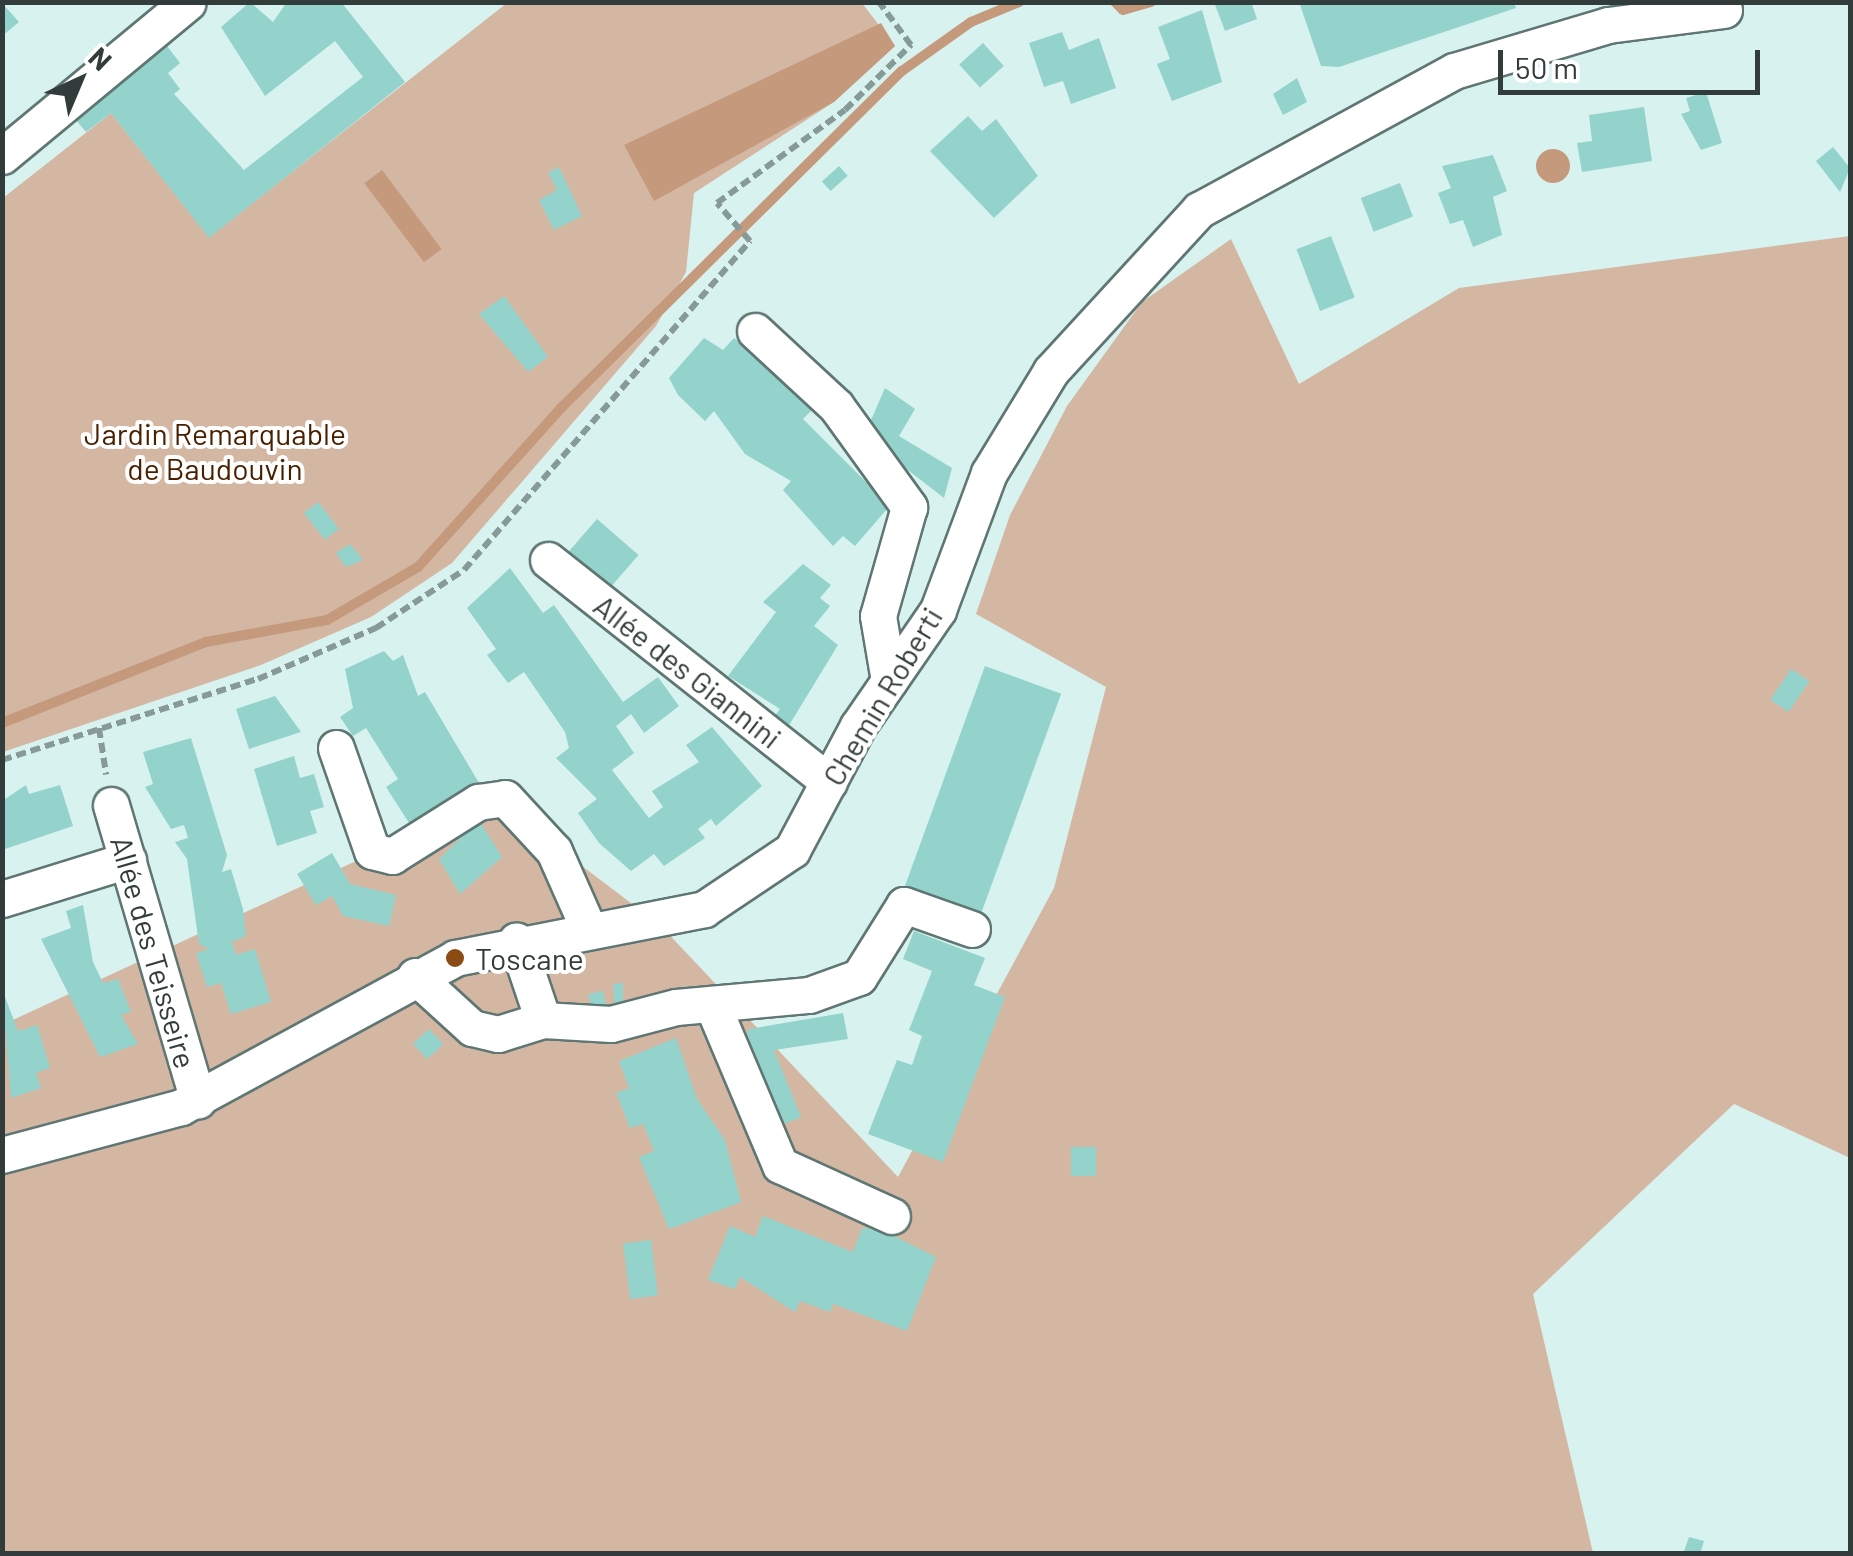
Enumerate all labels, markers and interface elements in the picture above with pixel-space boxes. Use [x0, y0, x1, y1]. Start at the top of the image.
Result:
north arrow [30, 30, 130, 130]
scale bar [1503, 30, 1766, 92]
text: N [82, 40, 119, 77]
text: 50 m [1515, 49, 1578, 85]
park label: Jardin Remarquable de Baudouvin [84, 415, 346, 486]
street label: Allée des Giannini [587, 587, 789, 755]
street label: Chemin Roberti [815, 600, 949, 792]
street label: Allée des Teisseire [104, 832, 204, 1072]
place label: Toscane [475, 940, 584, 976]
marker: Toscane [444, 947, 466, 969]

